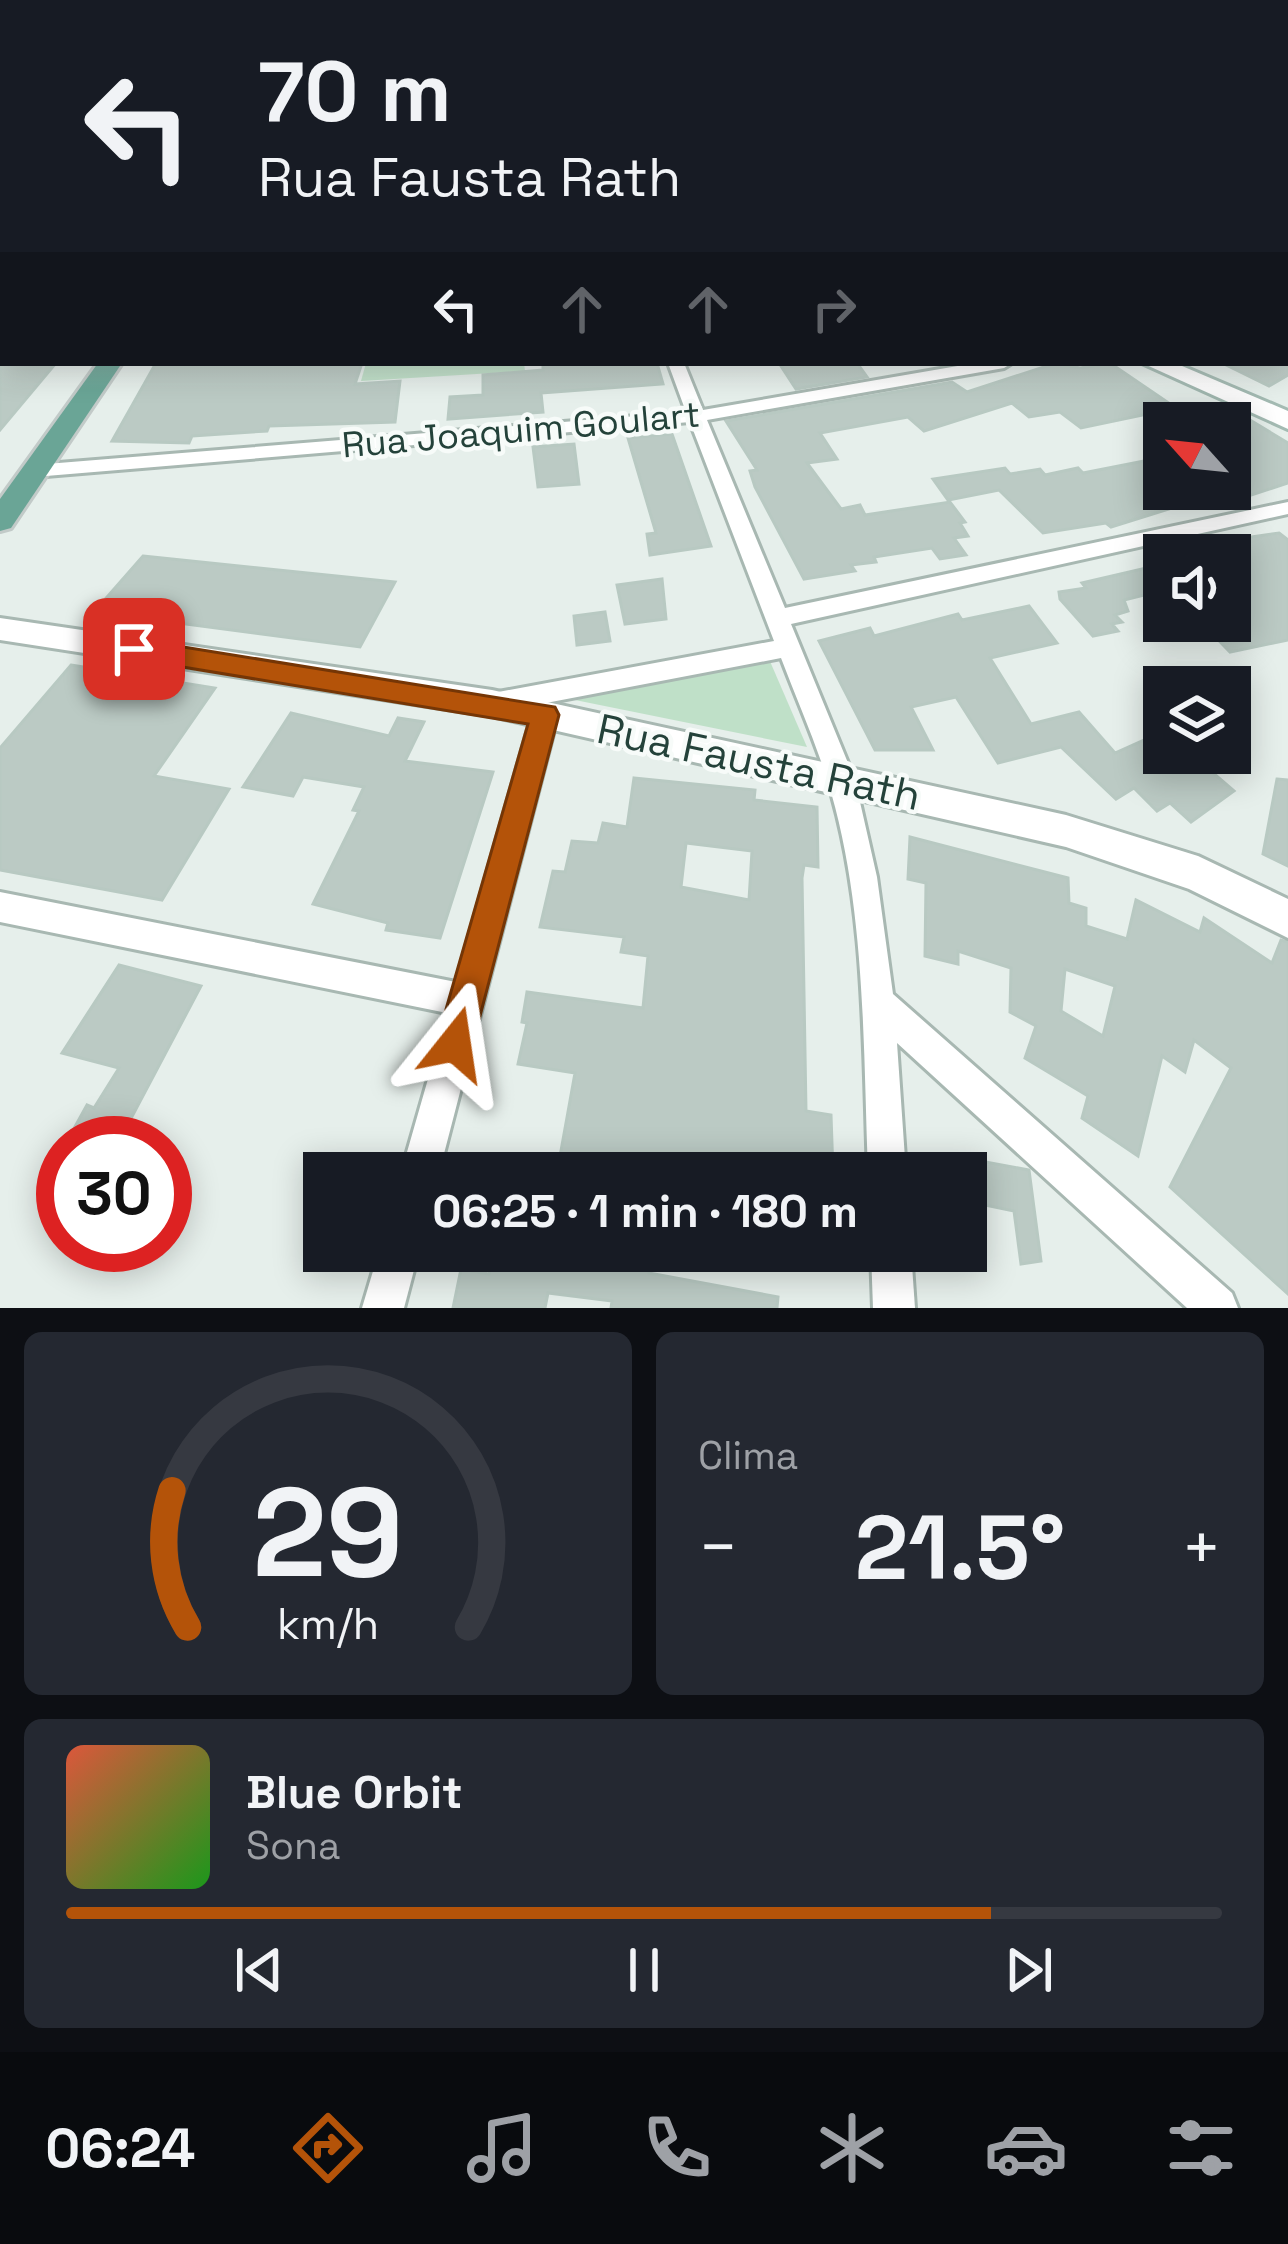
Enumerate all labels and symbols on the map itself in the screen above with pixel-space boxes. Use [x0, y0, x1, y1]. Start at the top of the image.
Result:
street label: Rua Joaquim Goulart [340, 391, 702, 469]
north arrow [1143, 402, 1251, 510]
pin [83, 598, 185, 700]
street label: Rua Fausta Rath [593, 702, 925, 822]
position arrow [392, 981, 518, 1107]
speed limit sign: 30 [36, 1116, 192, 1272]

